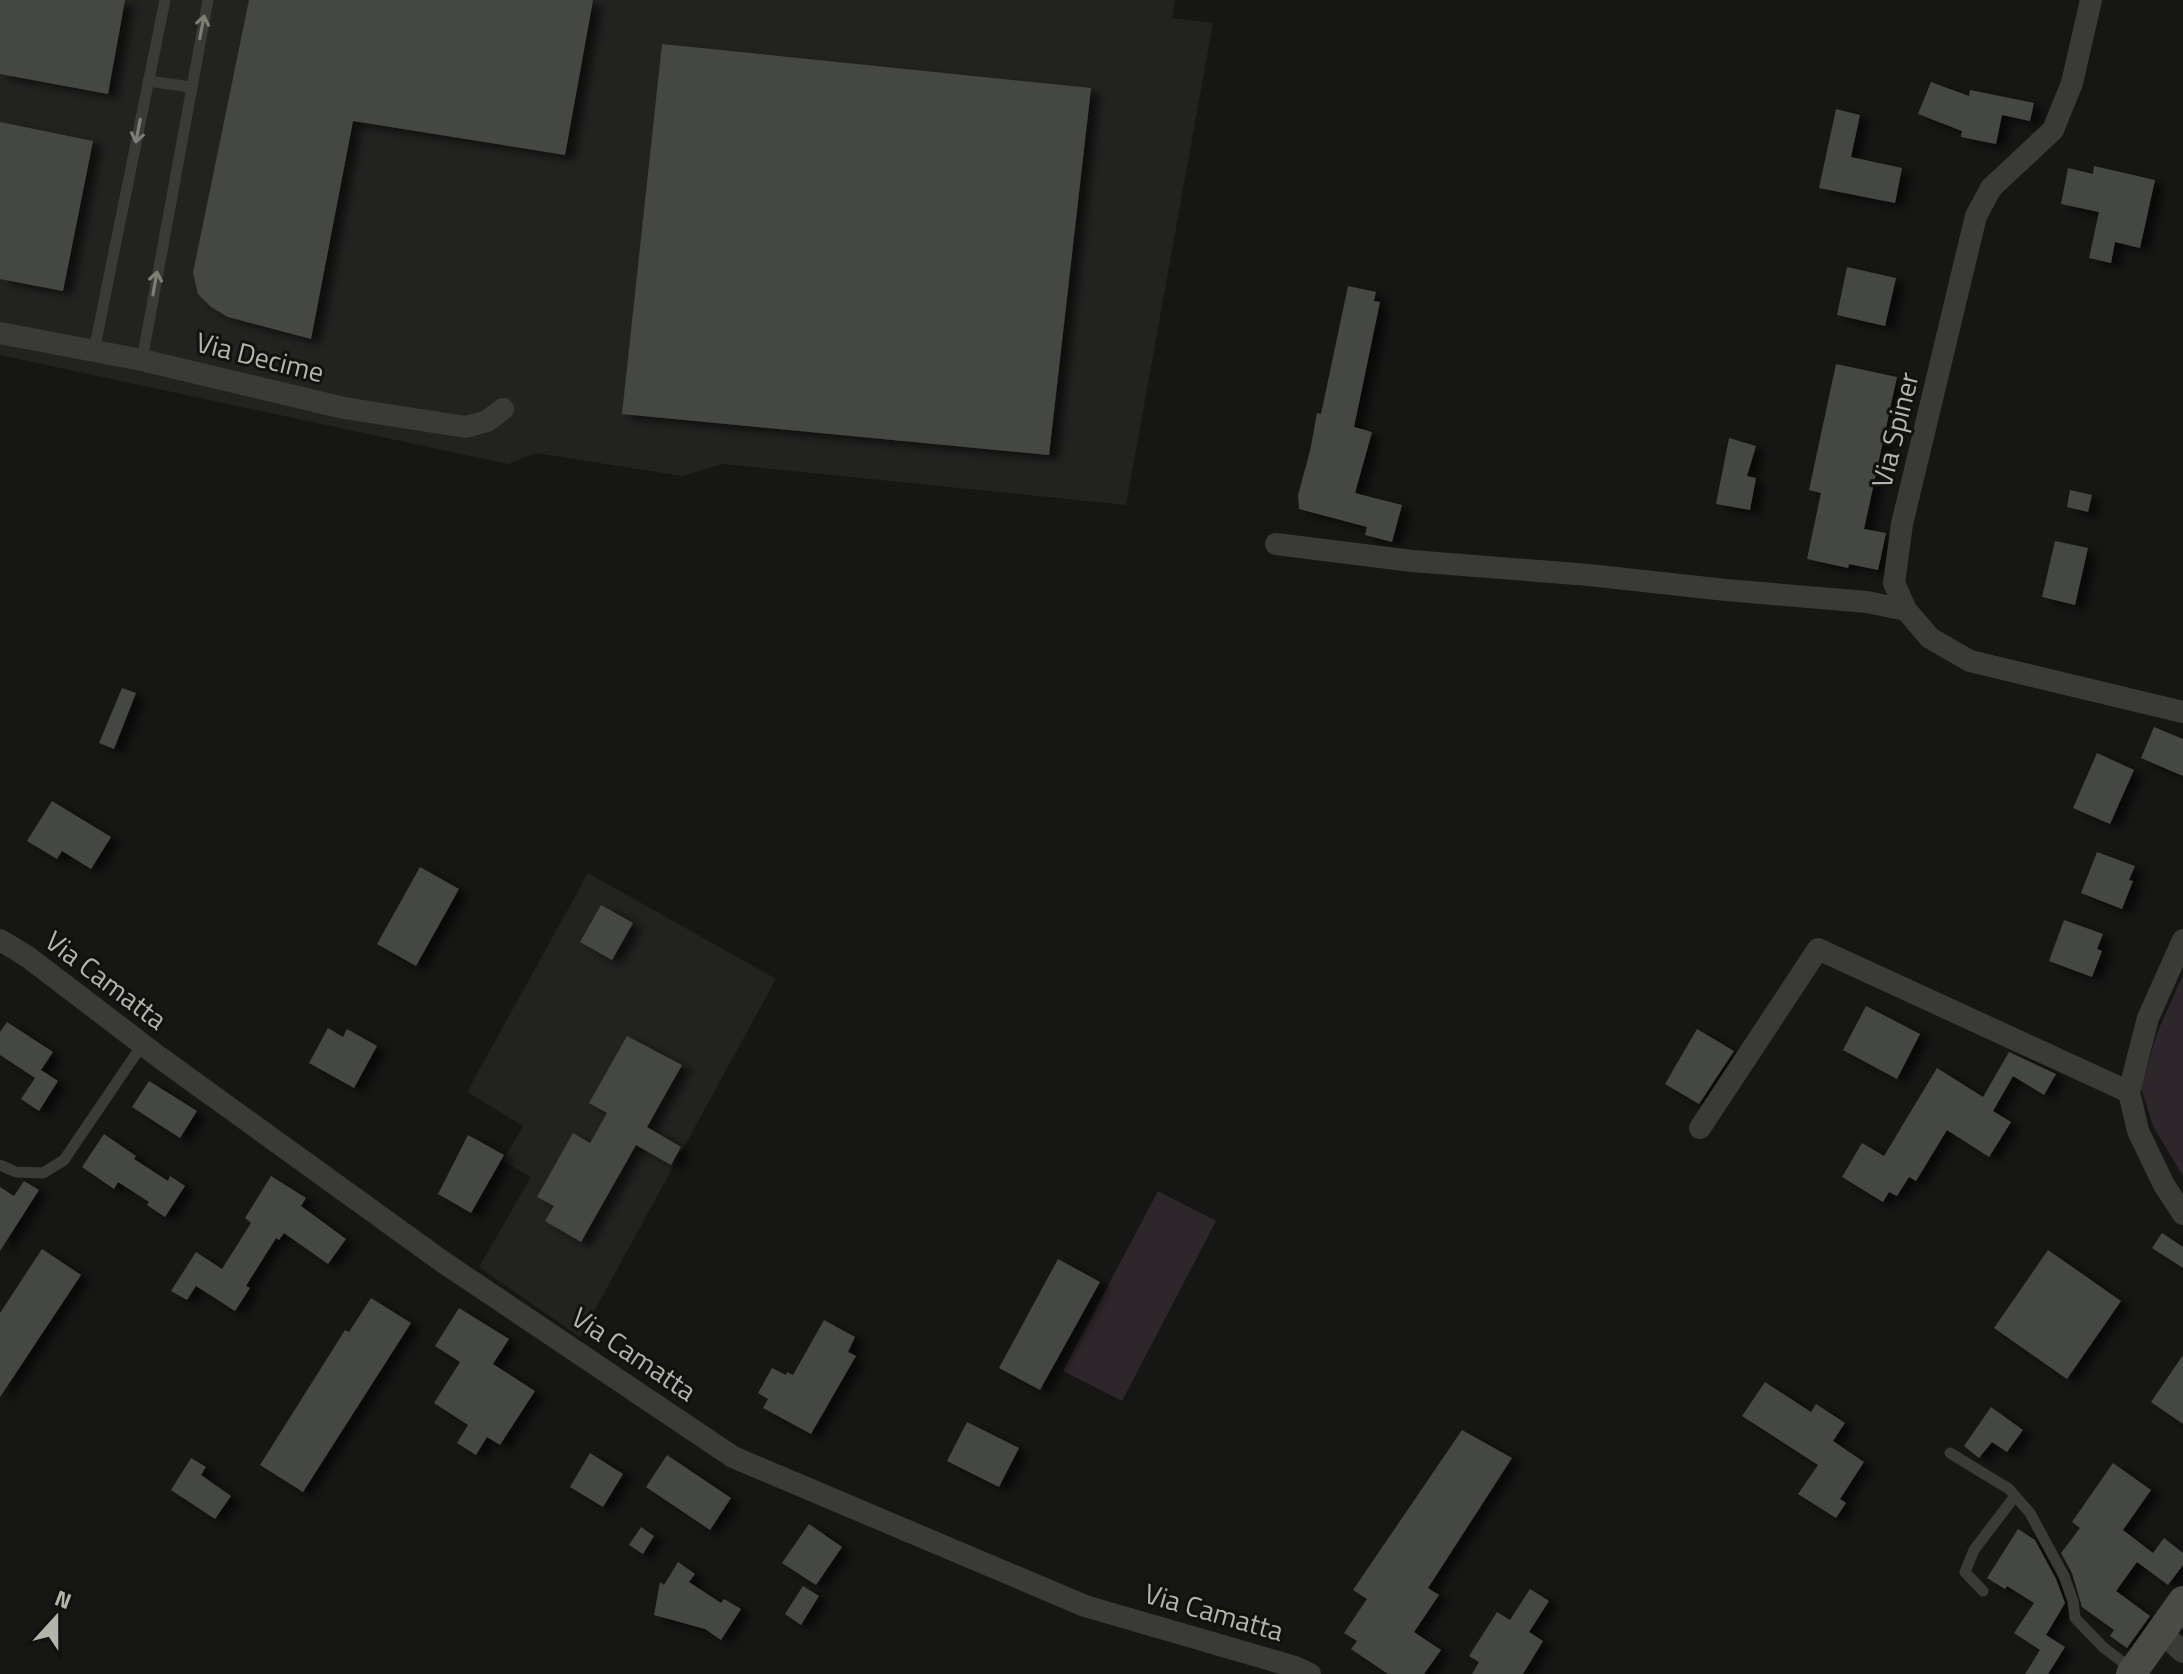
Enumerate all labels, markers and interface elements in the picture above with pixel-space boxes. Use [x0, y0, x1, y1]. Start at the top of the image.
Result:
one-way arrow [196, 15, 211, 40]
one-way arrow [130, 118, 145, 144]
one-way arrow [149, 271, 164, 296]
street label: Via Decime [192, 320, 329, 393]
street label: Via Spiner [1859, 367, 1930, 492]
street label: Via Camatta [36, 919, 176, 1040]
street label: Via Camatta [563, 1296, 706, 1411]
street label: Via Camatta [1139, 1571, 1289, 1652]
north arrow [16, 1578, 96, 1658]
text: N [50, 1581, 76, 1618]

